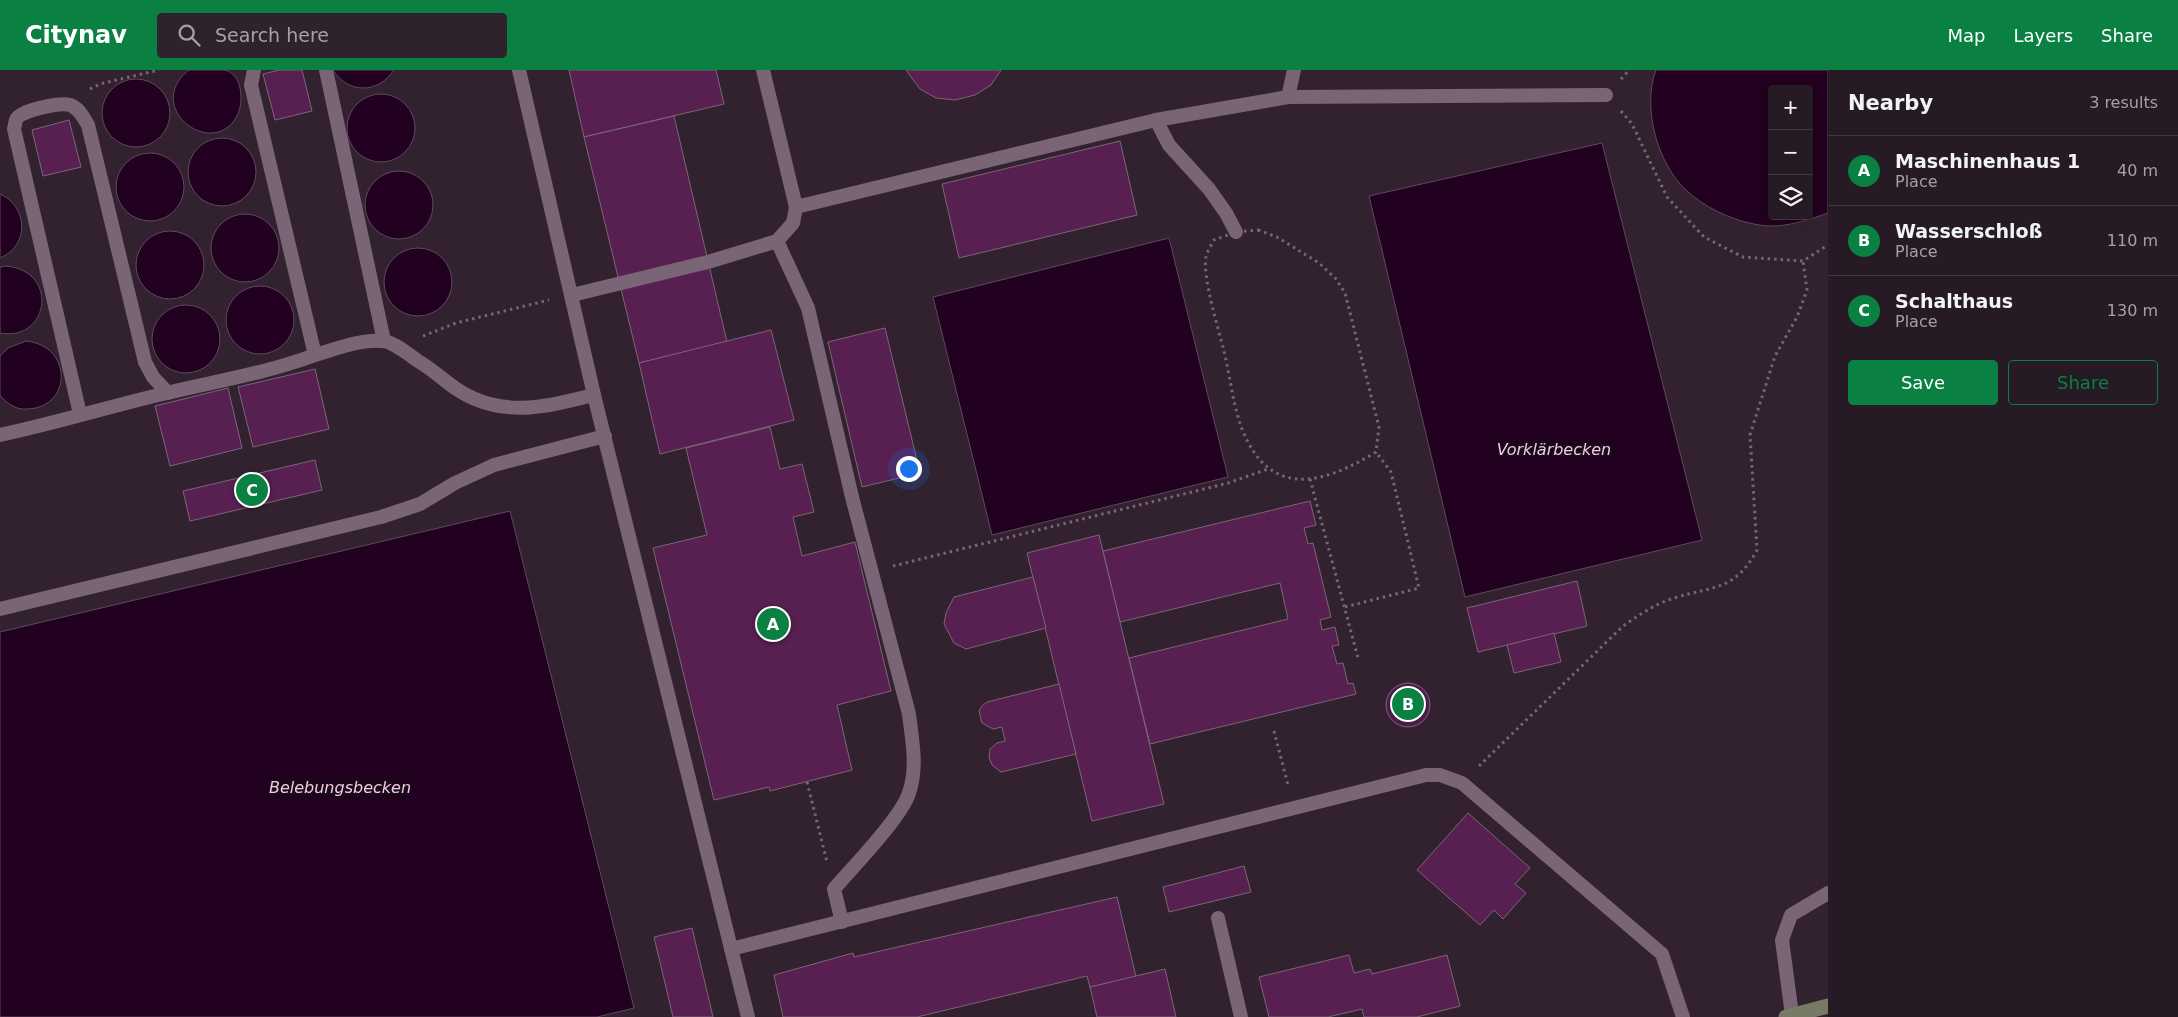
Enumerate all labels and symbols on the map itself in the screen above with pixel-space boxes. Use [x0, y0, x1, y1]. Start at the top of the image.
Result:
water label: Vorklärbecken [1497, 440, 1611, 459]
your location [896, 456, 922, 482]
pin: C [236, 471, 268, 509]
pin: A [757, 605, 789, 643]
pin: B [1392, 685, 1424, 723]
water label: Belebungsbecken [269, 778, 411, 797]

